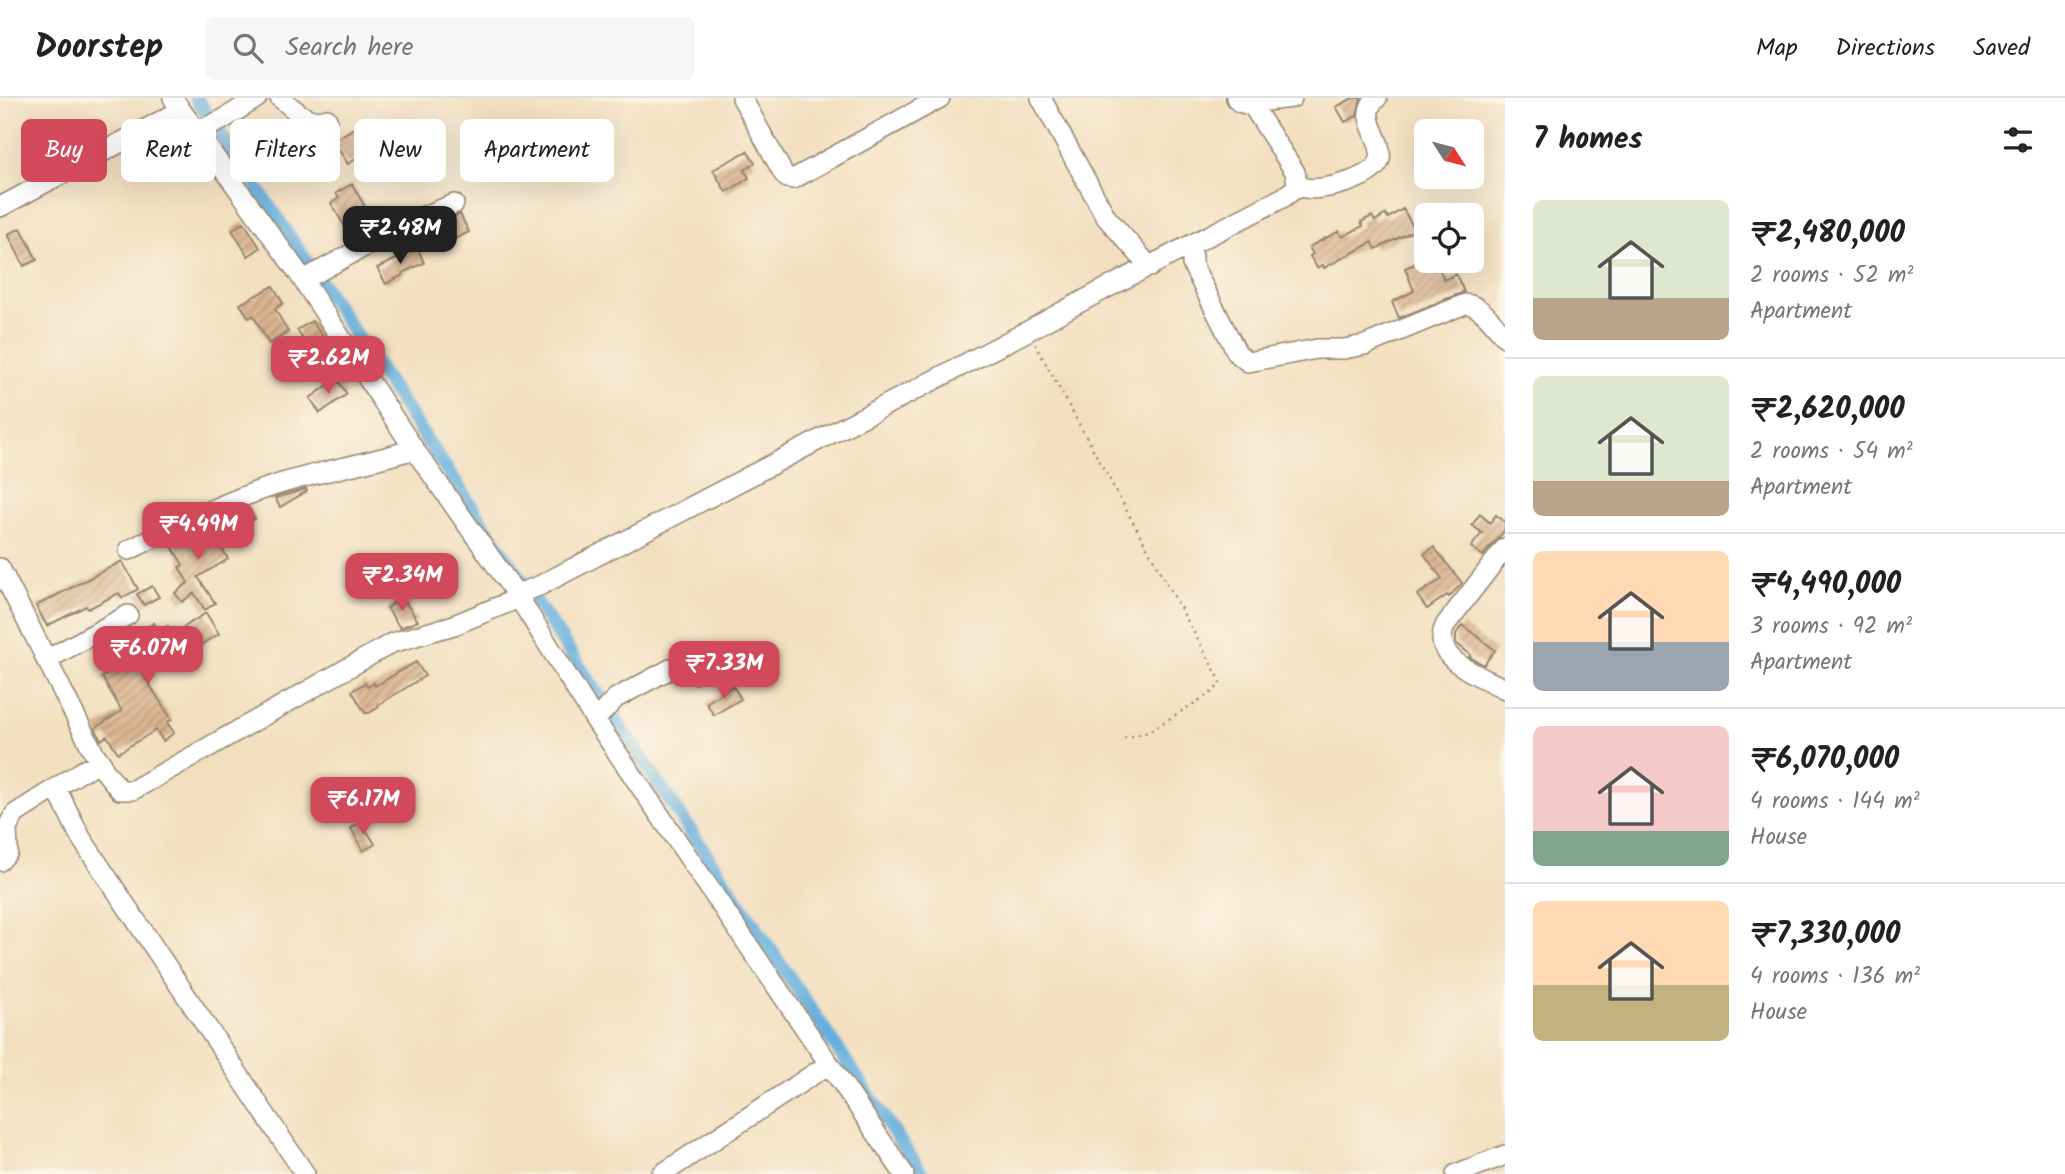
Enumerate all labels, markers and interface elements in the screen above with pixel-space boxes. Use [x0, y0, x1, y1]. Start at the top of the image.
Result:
search box [205, 17, 695, 80]
text: Doorstep [35, 22, 163, 75]
text: Search here [285, 27, 413, 69]
icon: search [229, 29, 267, 67]
text: Map [1756, 29, 1798, 68]
text: Directions [1836, 29, 1935, 68]
text: Saved [1973, 29, 2030, 68]
text: 7 homes [1533, 116, 1643, 164]
chip: Buy [21, 119, 107, 182]
chip: Rent [121, 119, 216, 182]
chip: Filters [230, 119, 340, 182]
chip: New [354, 119, 446, 182]
chip: Apartment [460, 119, 614, 182]
north arrow [1414, 119, 1484, 189]
map controls [1414, 119, 1484, 273]
icon: filters [1999, 121, 2037, 159]
button: locate [1414, 203, 1484, 273]
pin: ₹2.48M [343, 206, 457, 266]
text: ₹2,480,000 [1750, 210, 1905, 258]
text: ₹2.48M [359, 211, 441, 247]
icon: home [1589, 228, 1673, 312]
text: 2 rooms · 52 m² [1750, 258, 1913, 294]
text: Apartment [1750, 294, 1852, 330]
pin: ₹2.62M [271, 336, 385, 396]
text: ₹2.62M [287, 341, 369, 377]
text: ₹2,620,000 [1750, 386, 1905, 434]
icon: home [1589, 404, 1673, 488]
text: 2 rooms · 54 m² [1750, 434, 1913, 470]
text: Apartment [1750, 470, 1852, 506]
pin: ₹4.49M [141, 503, 255, 562]
text: ₹4.49M [158, 507, 238, 543]
pin: ₹2.34M [345, 554, 459, 613]
text: ₹2.34M [361, 558, 443, 594]
text: ₹4,490,000 [1750, 561, 1901, 609]
icon: home [1589, 579, 1673, 663]
text: 3 rooms · 92 m² [1750, 609, 1912, 645]
pin: ₹6.07M [91, 626, 205, 686]
text: ₹6.07M [109, 631, 187, 667]
pin: ₹7.33M [667, 642, 781, 701]
text: Apartment [1750, 645, 1852, 681]
text: ₹7.33M [685, 646, 763, 682]
text: ₹6,070,000 [1750, 736, 1899, 784]
icon: home [1589, 754, 1673, 838]
pin: ₹6.17M [306, 778, 420, 837]
text: ₹6.17M [326, 782, 400, 818]
text: 4 rooms · 144 m² [1750, 784, 1920, 820]
text: House [1750, 820, 1807, 856]
text: ₹7,330,000 [1750, 911, 1900, 959]
icon: home [1589, 929, 1673, 1013]
text: 4 rooms · 136 m² [1750, 959, 1920, 995]
text: House [1750, 995, 1807, 1031]

